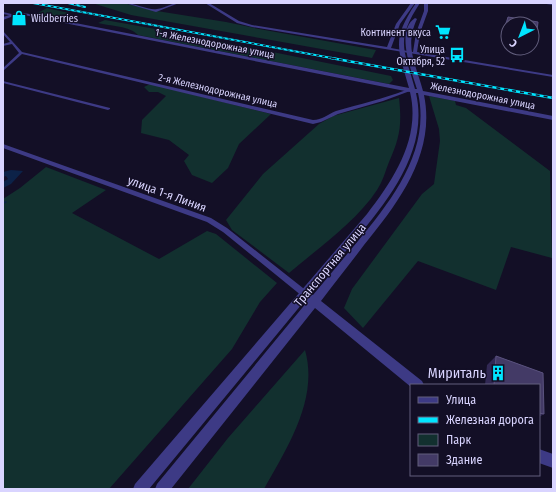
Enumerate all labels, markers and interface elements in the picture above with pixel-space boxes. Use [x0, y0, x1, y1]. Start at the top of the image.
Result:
shop icon: Wildberries [10, 9, 28, 27]
place label: Wildberries [31, 13, 78, 25]
north arrow [500, 16, 540, 56]
supermarket icon: Континент вкуса [434, 23, 452, 41]
street label: 1-я Железнодорожная улица [154, 27, 276, 61]
place label: Континент вкуса [361, 27, 431, 39]
text: С [507, 36, 520, 50]
place label: Улица Октября, 52 [397, 44, 446, 68]
bus stop icon: Улица Октября, 52 [448, 46, 466, 64]
street label: 2-я Железнодорожная улица [157, 71, 279, 111]
street label: Железнодорожная улица [429, 80, 536, 112]
street label: улица 1-я Линия [126, 173, 208, 215]
street label: Транспортная улица [291, 221, 369, 309]
building icon: Мириталь [489, 364, 507, 382]
place label: Мириталь [428, 365, 487, 382]
legend [410, 384, 540, 476]
text: Улица [445, 393, 476, 407]
text: Железная дорога [446, 413, 534, 427]
text: Парк [446, 433, 472, 447]
text: Здание [446, 453, 482, 467]

